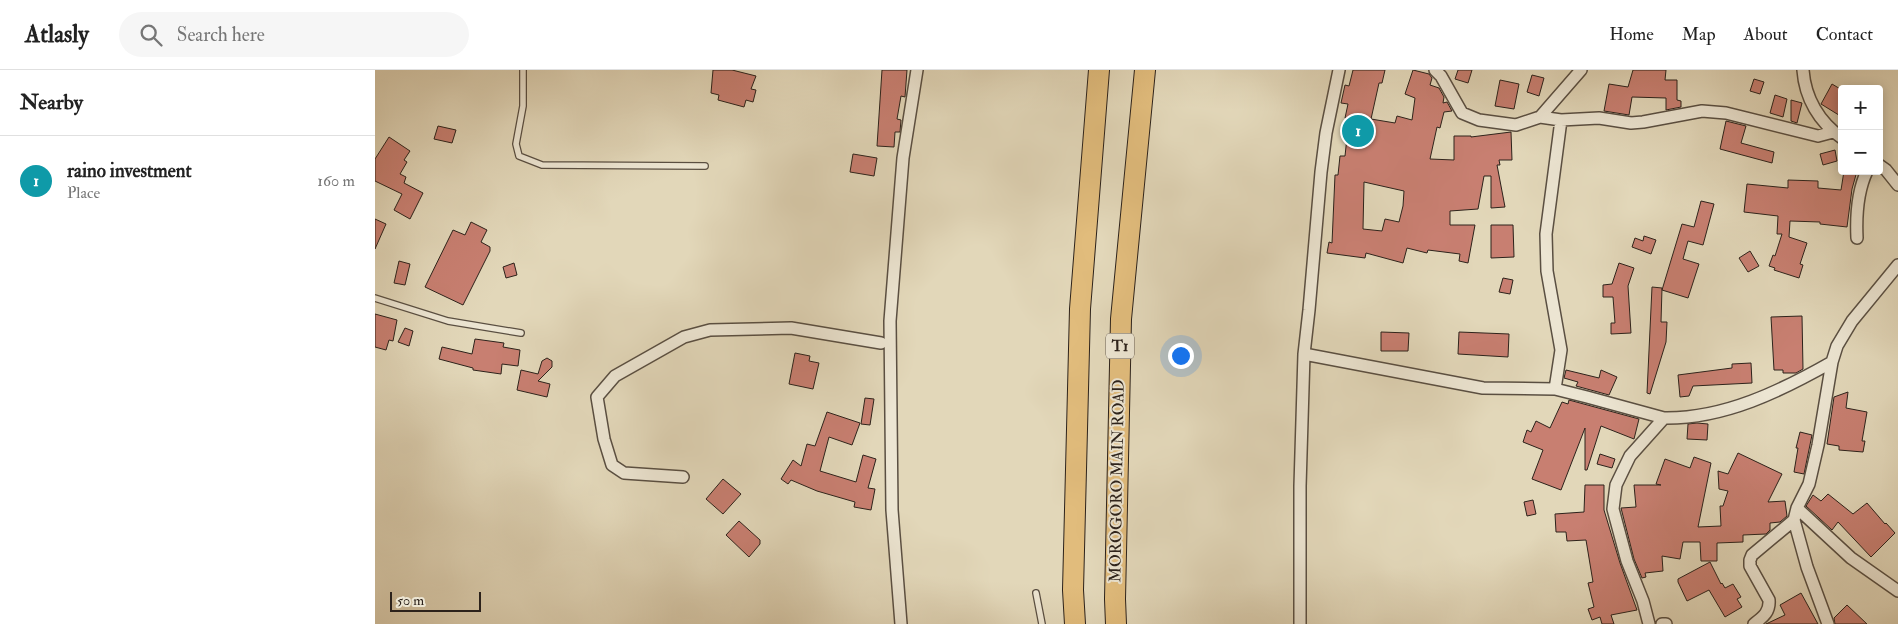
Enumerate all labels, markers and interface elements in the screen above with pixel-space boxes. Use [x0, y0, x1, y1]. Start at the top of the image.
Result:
search box [119, 12, 469, 57]
text: Atlasly [25, 19, 89, 50]
icon: search [137, 21, 165, 49]
text: Search here [177, 23, 265, 47]
text: Home [1609, 23, 1654, 46]
text: Map [1682, 23, 1716, 46]
text: About [1744, 23, 1788, 46]
text: Contact [1816, 23, 1873, 46]
map controls [1838, 85, 1883, 175]
button: + [1838, 85, 1883, 130]
text: Nearby [20, 89, 83, 116]
pin: 1 [1342, 112, 1374, 150]
button: − [1838, 130, 1883, 175]
text: raino investment [67, 159, 192, 183]
text: 1 [33, 171, 39, 191]
text: 160 m [317, 171, 355, 191]
text: Place [67, 183, 100, 203]
road number: T1 [1106, 334, 1134, 358]
your location [1168, 343, 1194, 369]
street label: MOROGORO MAIN ROAD [1105, 379, 1129, 583]
scale bar [390, 589, 481, 612]
text: 50 m [397, 592, 424, 609]

